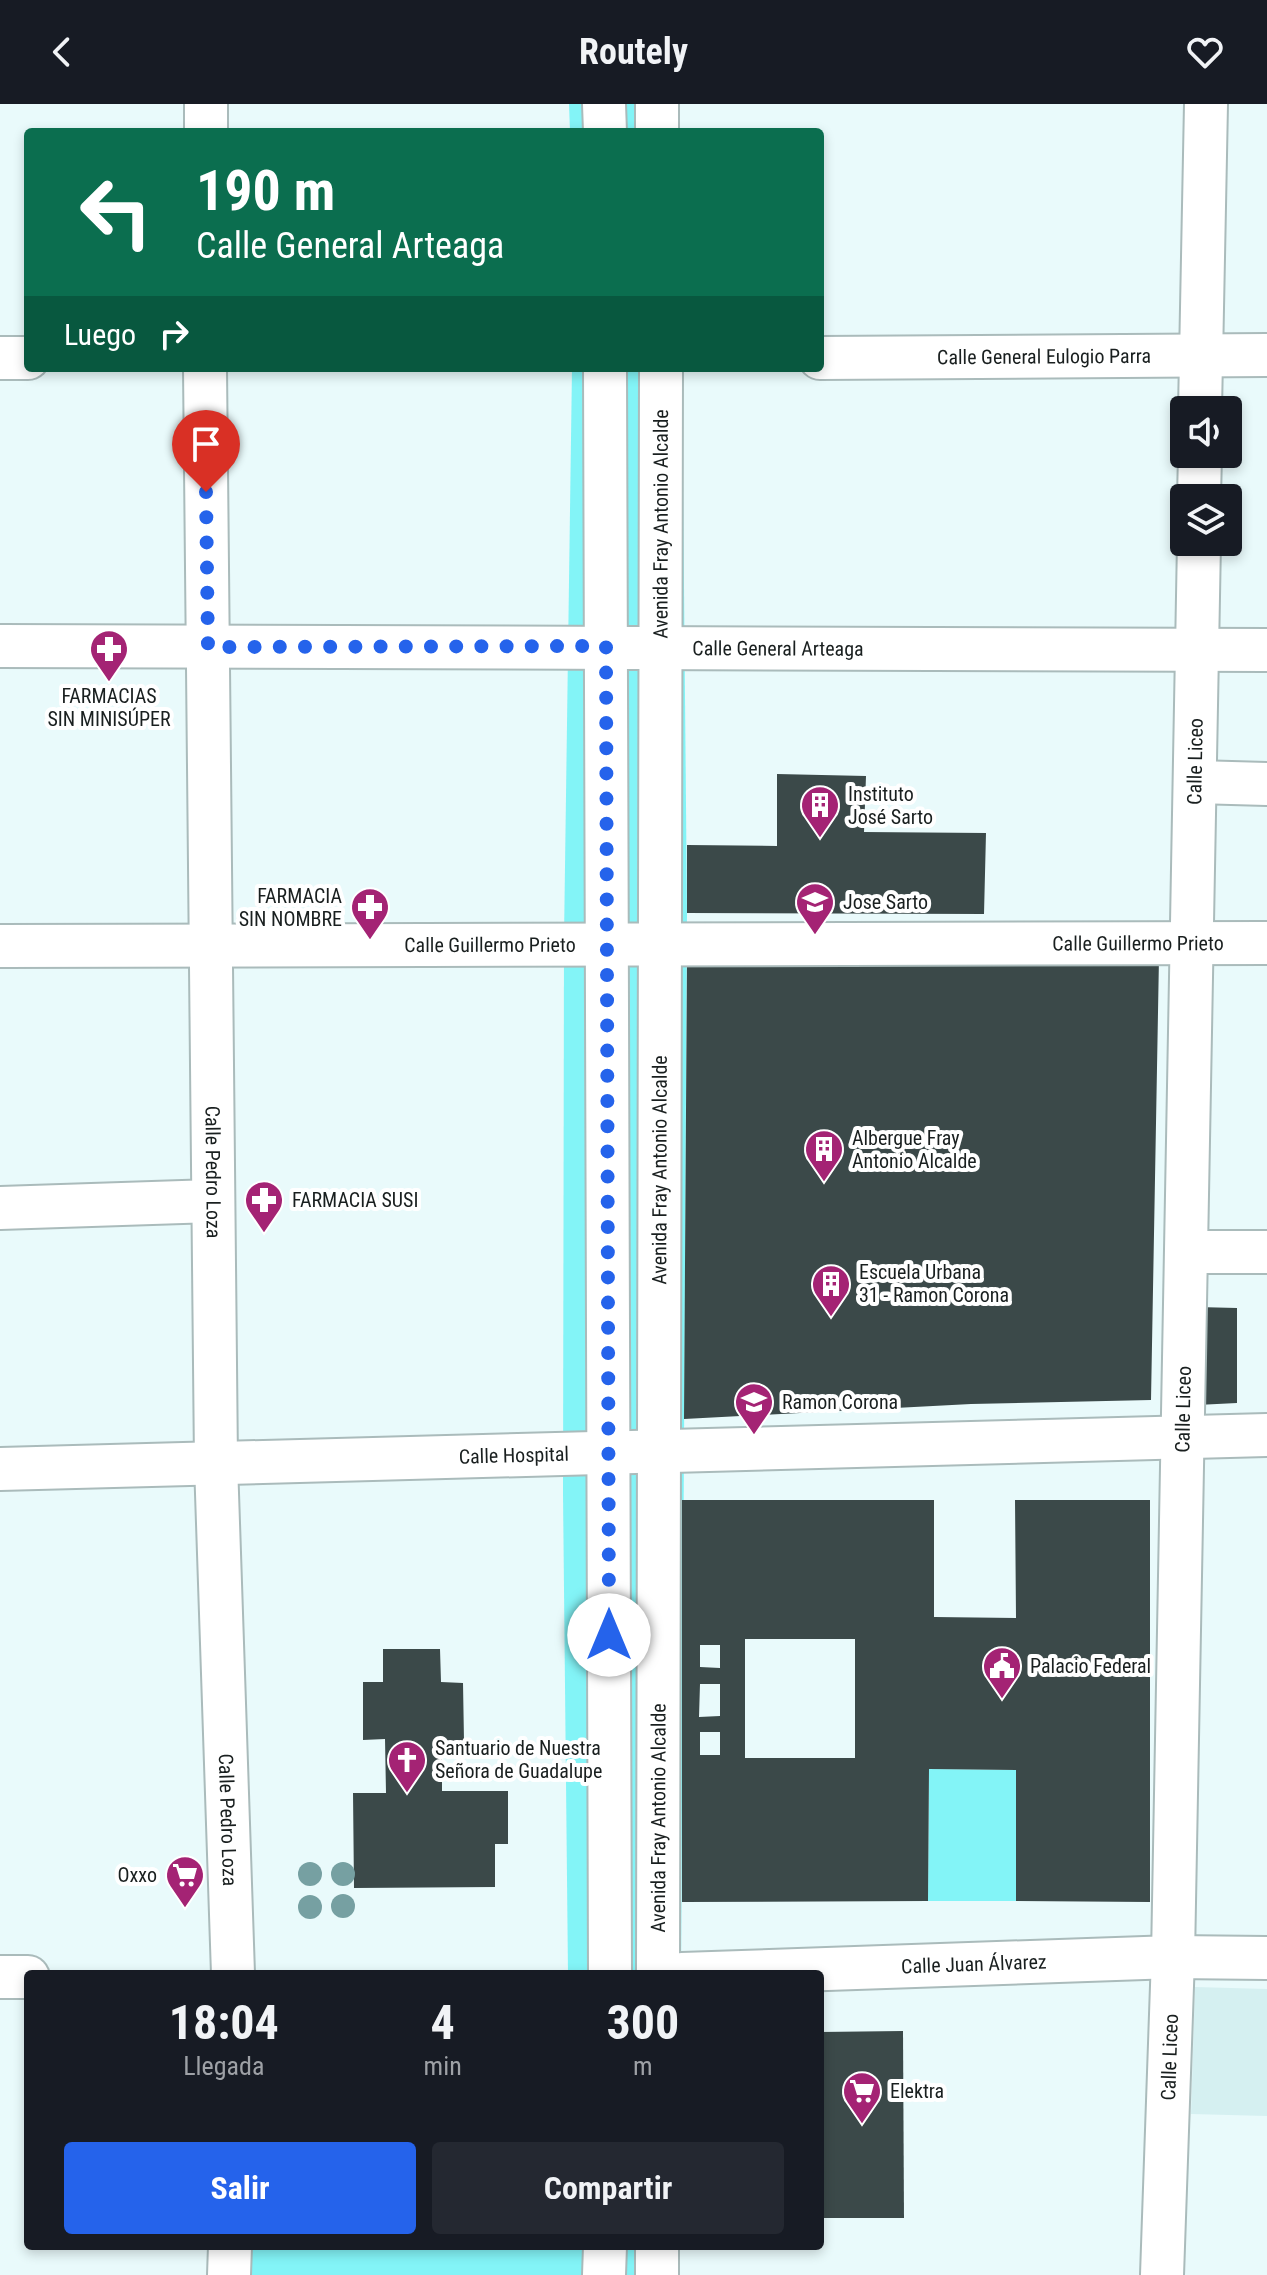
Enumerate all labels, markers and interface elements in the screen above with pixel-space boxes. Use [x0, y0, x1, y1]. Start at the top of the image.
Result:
icon: back [40, 30, 84, 74]
icon: heart [1183, 30, 1227, 74]
text: Routely [579, 31, 688, 73]
text: 190 m [196, 158, 335, 224]
icon: left [64, 160, 168, 264]
text: Calle General Arteaga [196, 225, 504, 267]
icon: right [152, 312, 196, 356]
text: Luego [64, 317, 136, 352]
street label: Calle General Eulogio Parra [937, 344, 1151, 369]
map controls [1170, 396, 1242, 556]
button: sound [1170, 396, 1242, 468]
street label: Avenida Fray Antonio Alcalde [648, 409, 673, 639]
pin [172, 410, 240, 492]
icon: arrive [184, 422, 228, 466]
button: layers [1170, 484, 1242, 556]
pharmacy icon: FARMACIAS SIN MINISÚPER [88, 628, 130, 683]
street label: Calle General Arteaga [692, 636, 864, 661]
place label: FARMACIAS SIN MINISÚPER [47, 684, 171, 731]
street label: Calle Liceo [1182, 718, 1208, 805]
place label: Instituto José Sarto [848, 782, 933, 829]
building icon: Instituto José Sarto [799, 784, 841, 839]
school or university icon: Jose Sarto [794, 881, 836, 936]
place label: FARMACIA SIN NOMBRE [239, 884, 342, 931]
pharmacy icon: FARMACIA SIN NOMBRE [349, 886, 391, 941]
place label: Jose Sarto [843, 890, 928, 914]
street label: Calle Guillermo Prieto [1052, 931, 1224, 956]
street label: Calle Guillermo Prieto [404, 933, 576, 957]
street label: Avenida Fray Antonio Alcalde [647, 1055, 672, 1285]
street label: Calle Pedro Loza [200, 1105, 226, 1238]
place label: Albergue Fray Antonio Alcalde [852, 1126, 977, 1173]
building icon: Albergue Fray Antonio Alcalde [803, 1128, 845, 1183]
pharmacy icon: FARMACIA SUSI [243, 1179, 285, 1234]
place label: FARMACIA SUSI [292, 1188, 418, 1212]
place label: Escuela Urbana 31 - Ramon Corona [859, 1260, 1009, 1307]
building icon: Escuela Urbana 31 - Ramon Corona [810, 1263, 852, 1318]
street label: Calle Liceo [1170, 1366, 1196, 1453]
school or university icon: Ramon Corona [733, 1381, 775, 1436]
place label: Ramon Corona [782, 1390, 898, 1414]
street label: Calle Hospital [458, 1442, 569, 1469]
position arrow [567, 1593, 651, 1677]
public building icon: Palacio Federal [981, 1645, 1023, 1700]
place label: Palacio Federal [1030, 1654, 1151, 1678]
street label: Avenida Fray Antonio Alcalde [646, 1703, 671, 1933]
place label: Santuario de Nuestra Señora de Guadalupe [435, 1736, 602, 1783]
church icon: Santuario de Nuestra Señora de Guadalupe [386, 1739, 428, 1794]
street label: Calle Pedro Loza [214, 1753, 242, 1886]
supermarket icon: Oxxo [164, 1854, 206, 1909]
place label: Oxxo [118, 1863, 157, 1887]
street label: Calle Juan Álvarez [901, 1949, 1047, 1978]
text: 18:04 [169, 1994, 279, 2051]
text: 4 [431, 1994, 455, 2051]
text: 300 [606, 1994, 679, 2051]
street label: Calle Liceo [1156, 2013, 1183, 2101]
text: Llegada [183, 2051, 264, 2081]
text: min [424, 2051, 462, 2081]
text: m [633, 2051, 653, 2081]
supermarket icon: Elektra [841, 2070, 883, 2125]
place label: Elektra [890, 2079, 944, 2103]
button: Salir [64, 2142, 416, 2234]
button: Compartir [432, 2142, 784, 2234]

